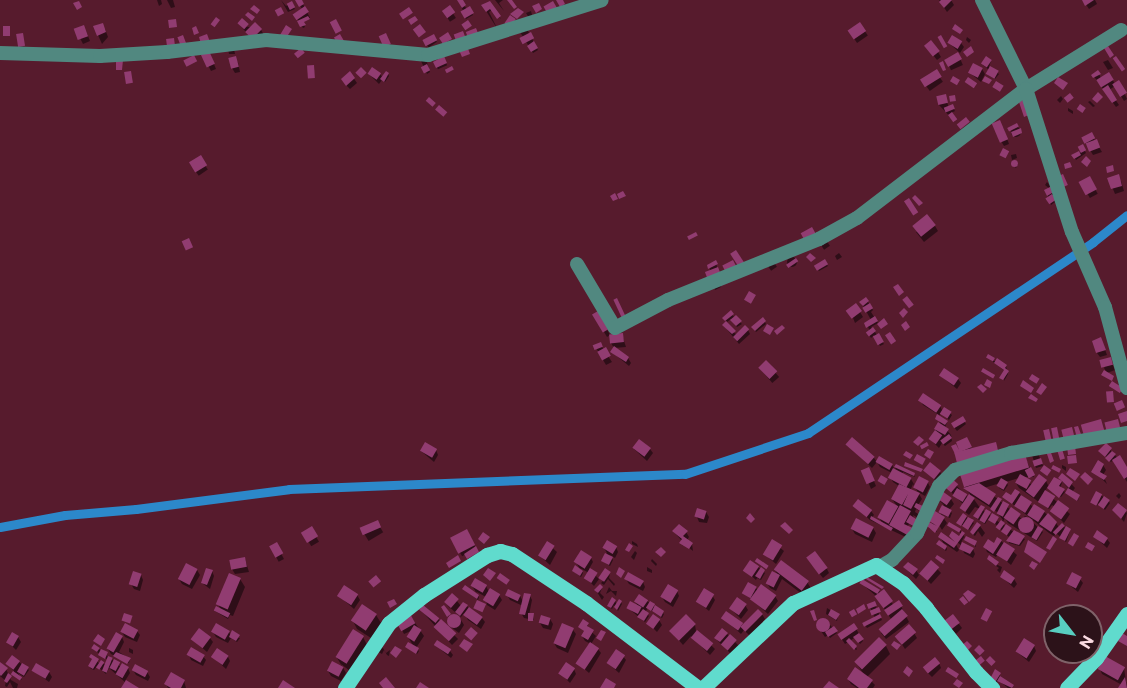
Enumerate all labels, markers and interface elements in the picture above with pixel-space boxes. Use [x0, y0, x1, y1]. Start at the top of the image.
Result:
north arrow [1043, 604, 1103, 664]
text: N [1076, 632, 1098, 653]

